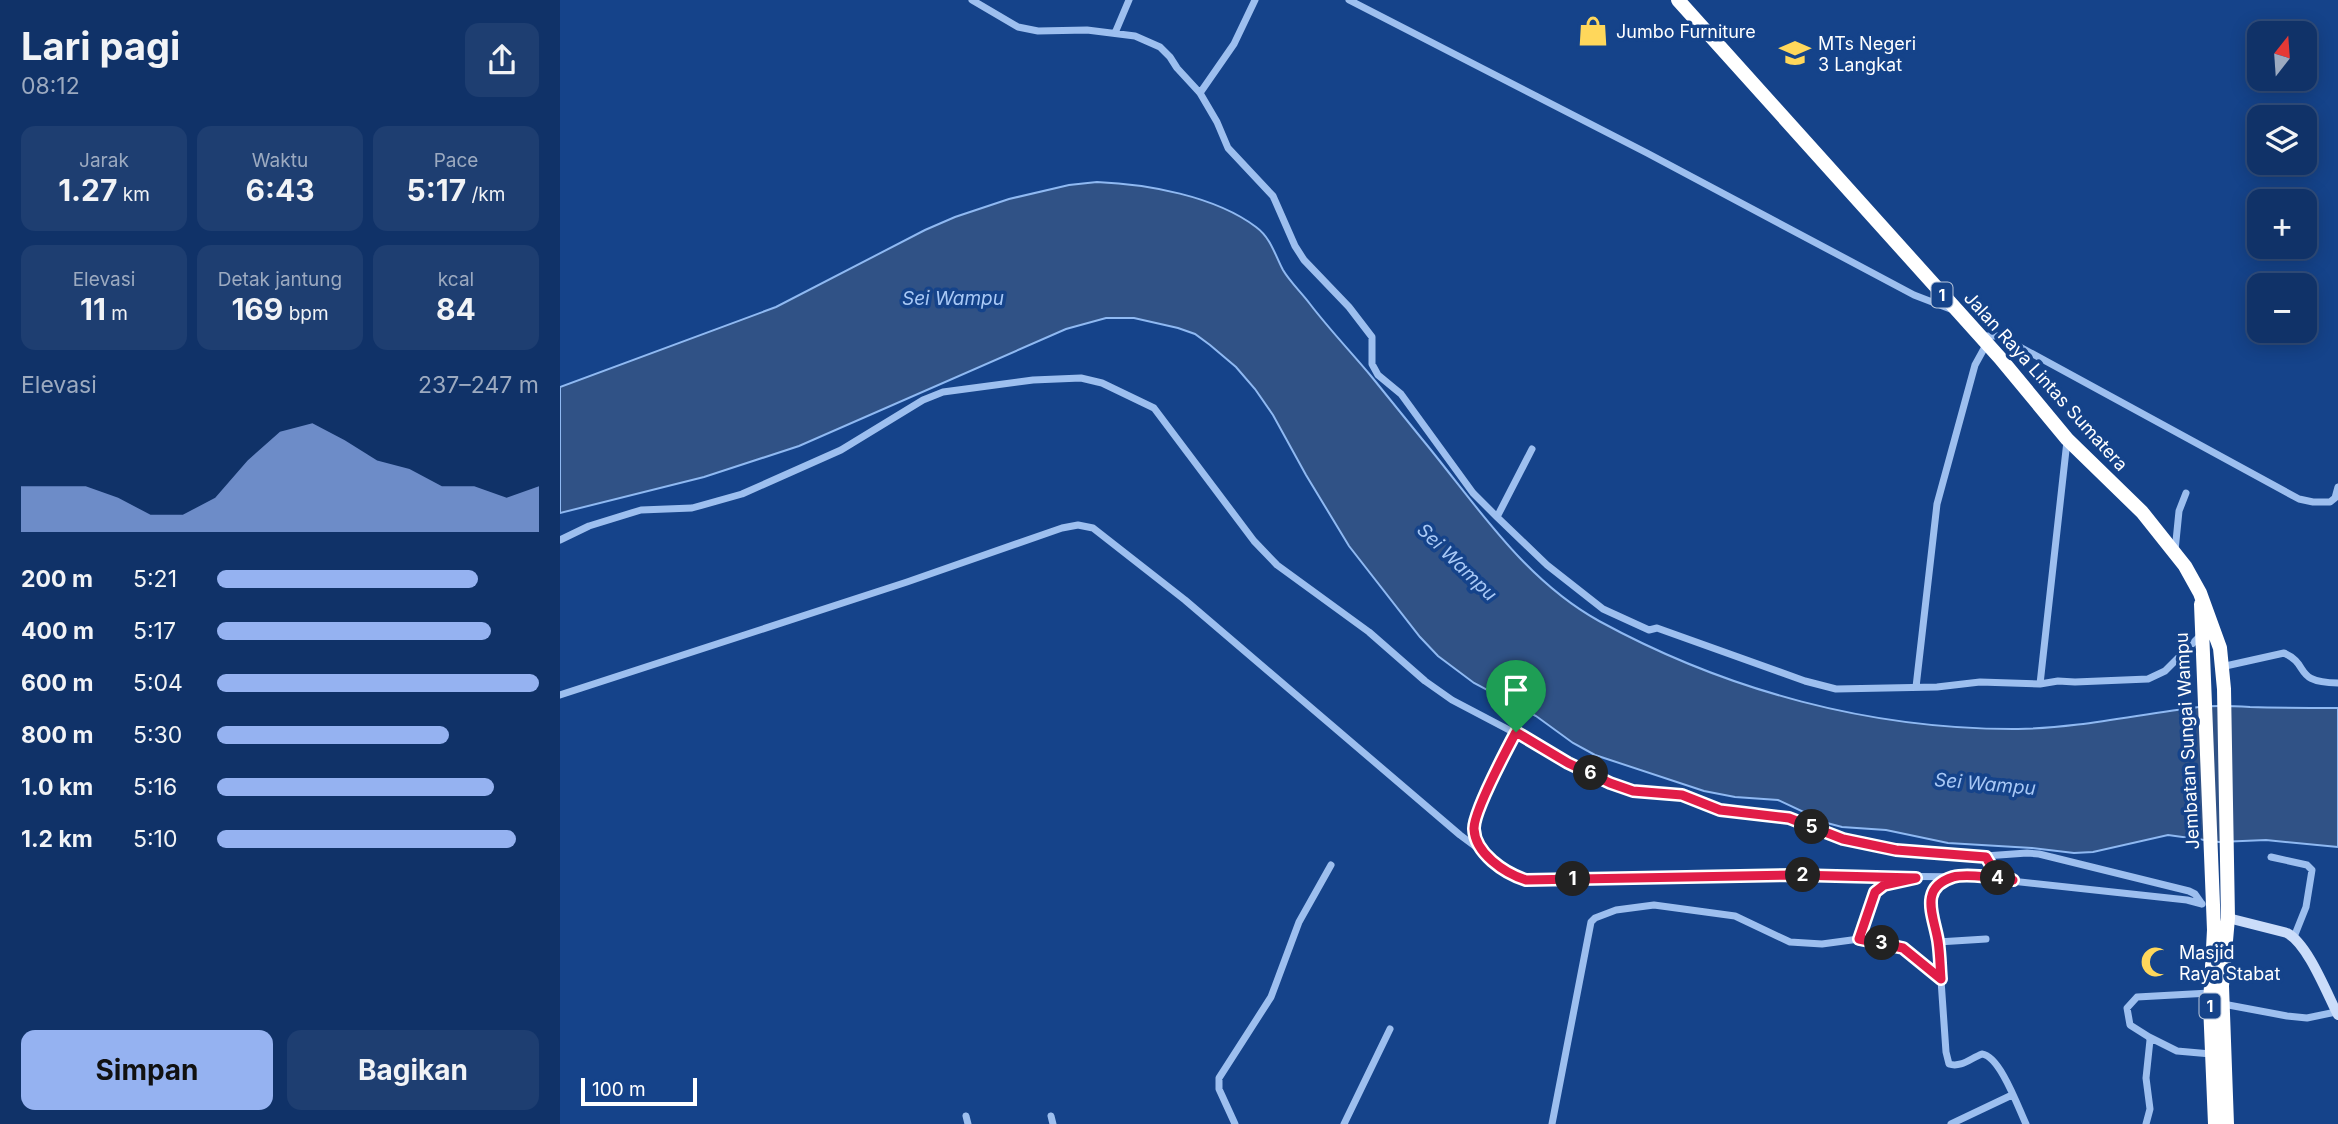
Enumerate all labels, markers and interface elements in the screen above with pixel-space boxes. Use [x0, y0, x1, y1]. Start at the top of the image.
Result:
shop icon: Jumbo Furniture [1576, 14, 1610, 48]
place label: Jumbo Furniture [1616, 21, 1756, 42]
north arrow [2247, 21, 2317, 91]
map controls [2247, 21, 2317, 343]
text: Lari pagi [21, 23, 180, 69]
button: share [465, 23, 539, 97]
place label: MTs Negeri 3 Langkat [1818, 33, 1916, 75]
school or university icon: MTs Negeri 3 Langkat [1778, 36, 1812, 70]
text: 08:12 [21, 72, 80, 100]
button: layers [2247, 105, 2317, 175]
text: Jarak [79, 149, 129, 172]
text: Waktu [252, 149, 308, 172]
text: Pace [434, 149, 478, 172]
text: 1.27 [58, 172, 117, 208]
text: 6:43 [245, 172, 315, 208]
text: 5:17 [407, 172, 466, 208]
text: km [117, 183, 150, 206]
text: /km [466, 183, 505, 206]
button: + [2247, 189, 2317, 259]
text: Elevasi [73, 268, 135, 291]
text: Detak jantung [218, 268, 342, 291]
text: kcal [438, 268, 474, 291]
button: − [2247, 273, 2317, 343]
road number: 1 [1932, 282, 1952, 308]
water label: Sei Wampu [902, 287, 1004, 310]
street label: Jalan Raya Lintas Sumatera [1960, 287, 2132, 475]
text: 11 [80, 291, 106, 327]
text: 169 [231, 291, 283, 327]
text: 84 [436, 291, 476, 327]
text: m [106, 302, 128, 325]
text: bpm [283, 302, 329, 325]
text: Elevasi [21, 371, 97, 399]
text: 237–247 m [418, 371, 539, 399]
water label: Sei Wampu [1412, 518, 1502, 606]
text: 200 m [21, 565, 93, 593]
text: 5:21 [133, 565, 177, 593]
text: 400 m [21, 617, 94, 645]
text: 5:17 [133, 617, 176, 645]
street label: Jembatan Sungai Wampu [2171, 632, 2203, 850]
pin [1486, 660, 1546, 732]
text: 600 m [21, 669, 93, 697]
text: 5:04 [133, 669, 183, 697]
icon: arrive [1497, 671, 1535, 709]
text: 800 m [21, 721, 93, 749]
text: 5:30 [133, 721, 182, 749]
pin: 6 [1574, 756, 1608, 790]
text: 6 [1584, 761, 1597, 784]
water label: Sei Wampu [1933, 768, 2037, 800]
text: 1.0 km [21, 773, 93, 801]
text: 5:16 [133, 773, 177, 801]
pin: 5 [1794, 810, 1830, 844]
text: 5 [1805, 815, 1818, 838]
text: 1.2 km [21, 825, 93, 853]
text: 5:10 [133, 825, 177, 853]
pin: 2 [1786, 858, 1820, 892]
pin: 4 [1980, 860, 2016, 896]
pin: 1 [1556, 862, 1590, 896]
text: 2 [1797, 863, 1808, 886]
text: 4 [1991, 866, 2004, 889]
text: 1 [1568, 867, 1577, 890]
pin: 3 [1864, 926, 1900, 960]
text: 3 [1875, 931, 1888, 954]
place label: Masjid Raya Stabat [2179, 942, 2280, 984]
mosque icon: Masjid Raya Stabat [2139, 945, 2173, 979]
road number: 1 [2200, 994, 2220, 1018]
button: Simpan [21, 1030, 273, 1110]
button: Bagikan [287, 1030, 539, 1110]
scale bar [581, 1075, 696, 1107]
text: 100 m [592, 1078, 646, 1101]

